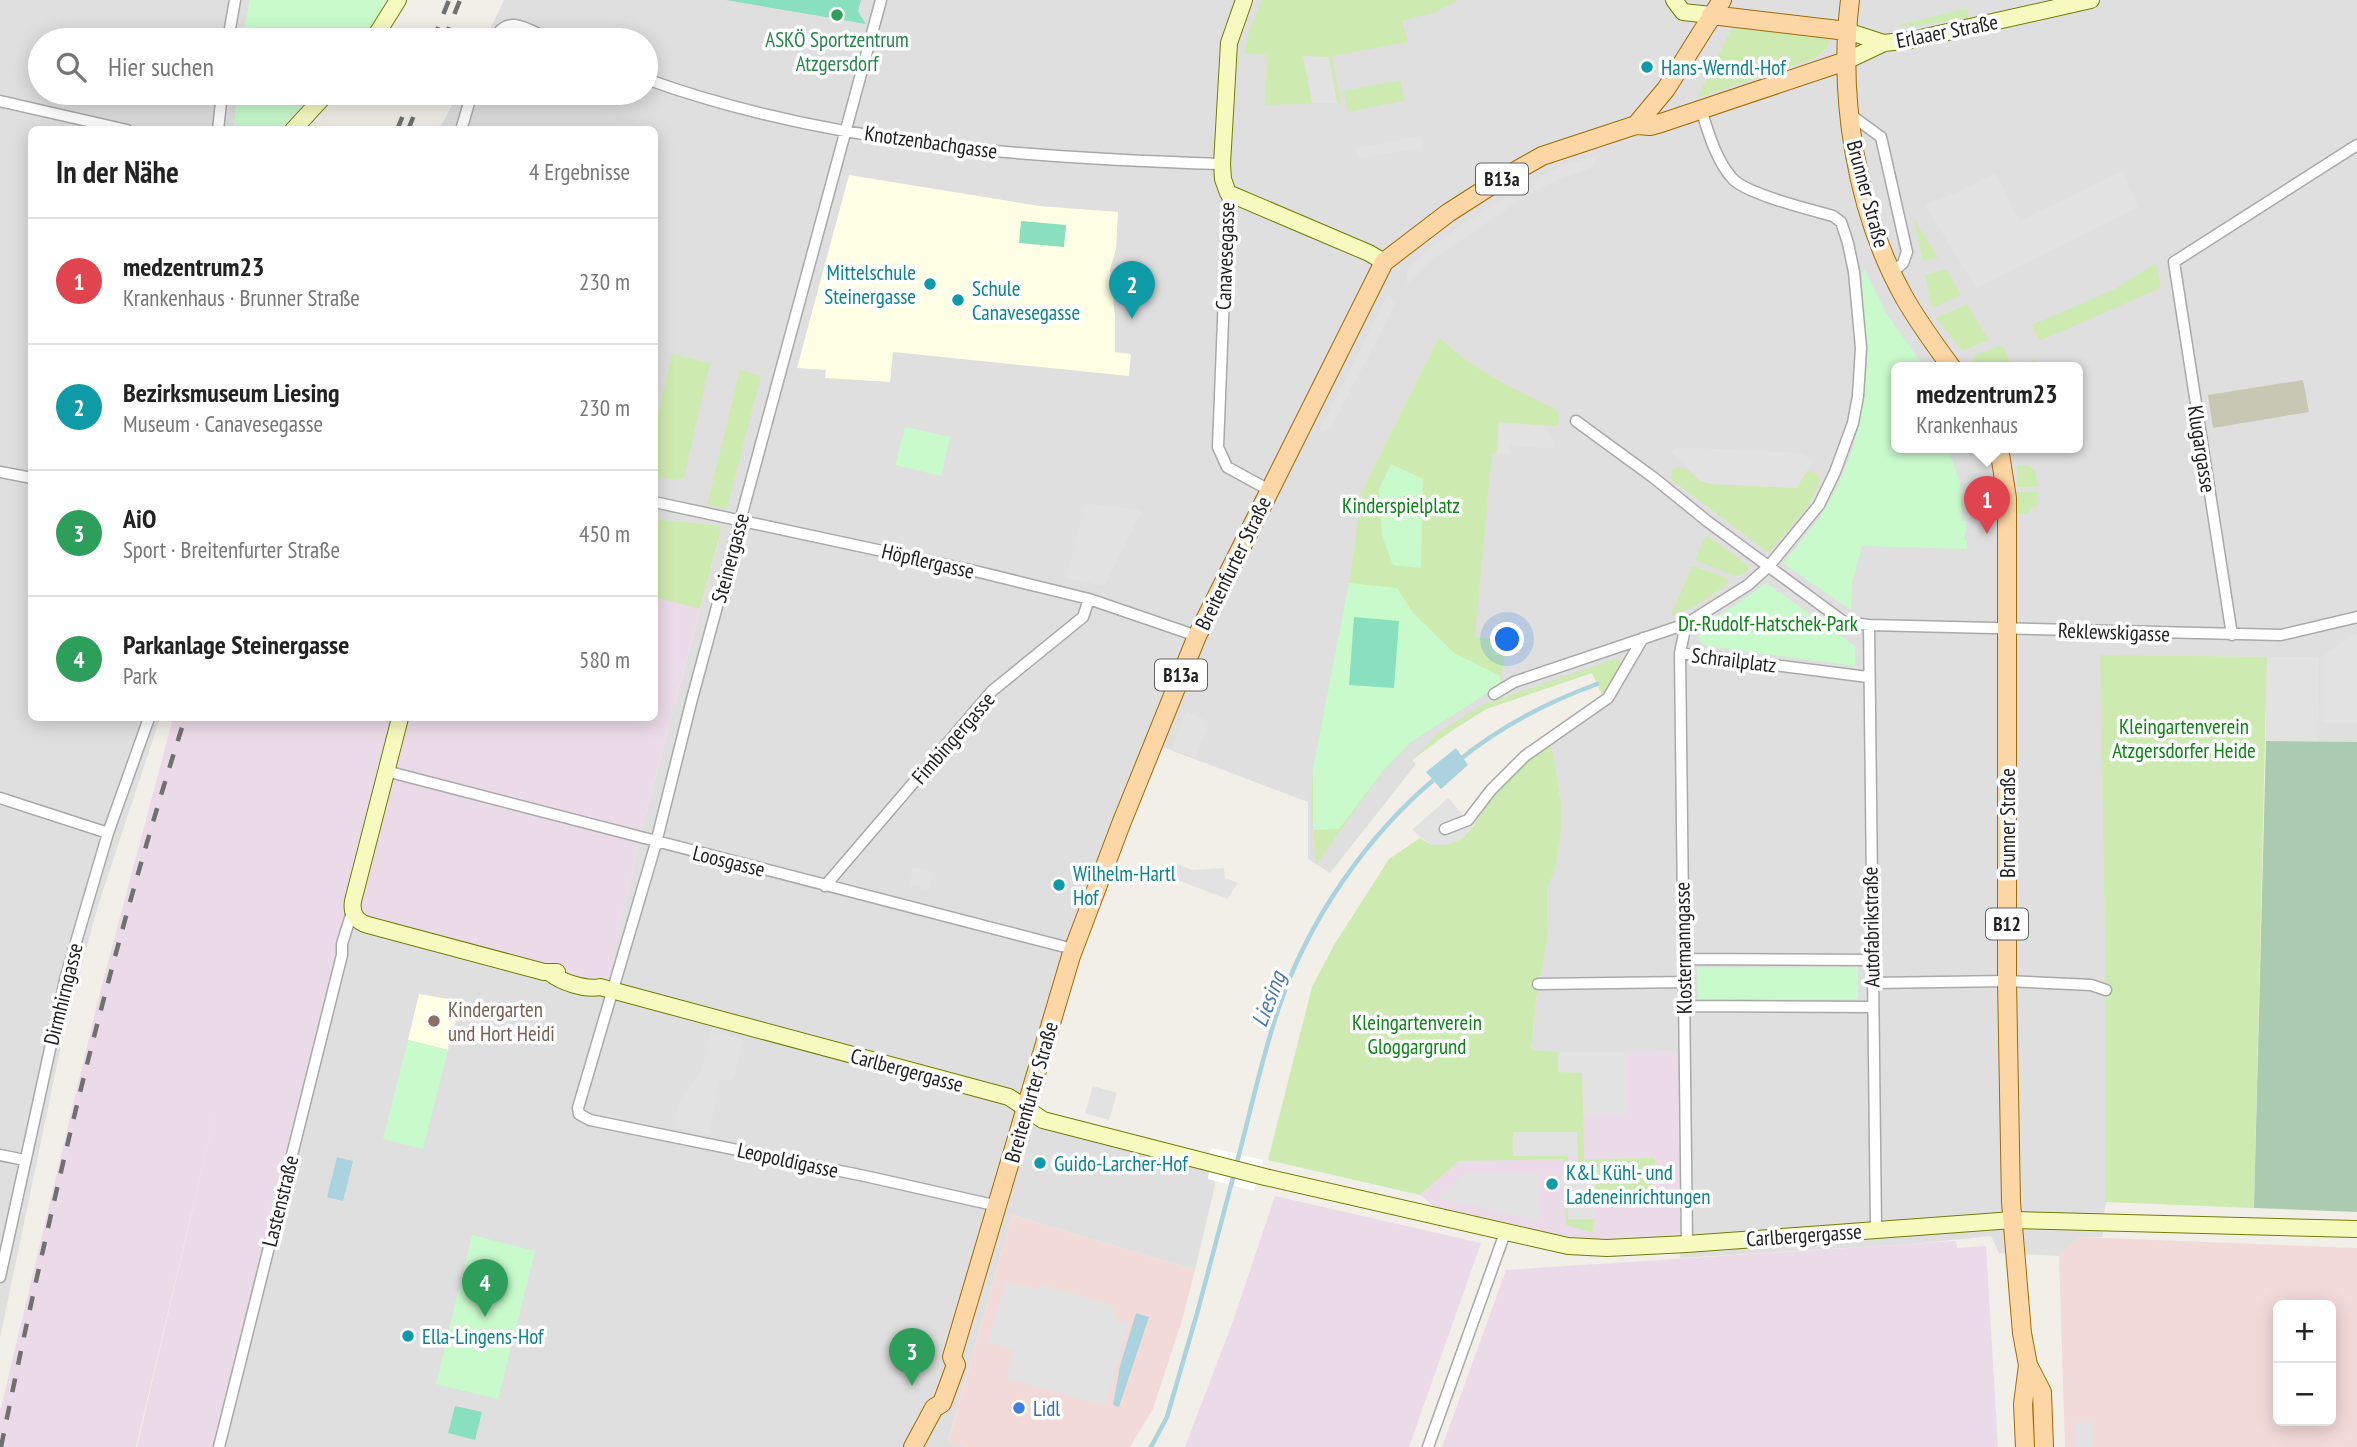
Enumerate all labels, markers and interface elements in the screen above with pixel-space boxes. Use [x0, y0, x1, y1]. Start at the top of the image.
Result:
marker: ASKÖ Sportzentrum Atzgersdorf [829, 7, 845, 23]
street label: Erlaaer Straße [1894, 8, 2000, 54]
place label: ASKÖ Sportzentrum Atzgersdorf [765, 26, 909, 77]
search box [28, 28, 658, 105]
icon: search [52, 48, 90, 86]
text: Hier suchen [108, 50, 214, 83]
place label: Hans-Werndl-Hof [1661, 54, 1786, 81]
marker: Hans-Werndl-Hof [1639, 59, 1655, 75]
street label: Knotzenbachgasse [863, 119, 999, 165]
street label: Brunner Straße [1841, 137, 1895, 251]
text: In der Nähe [56, 152, 179, 191]
text: 4 Ergebnisse [529, 157, 630, 186]
road number: B13a [1476, 164, 1528, 195]
street label: Canavesegasse [1210, 201, 1240, 311]
text: medzentrum23 [123, 250, 264, 283]
place label: Mittelschule Steinergasse [824, 259, 916, 310]
pin: 2 [1109, 261, 1155, 319]
text: 1 [74, 267, 85, 296]
text: 230 m [579, 267, 630, 296]
place label: Schule Canavesegasse [972, 275, 1080, 326]
marker: Mittelschule Steinergasse [922, 276, 938, 292]
text: Krankenhaus · Brunner Straße [123, 283, 360, 312]
marker: Schule Canavesegasse [950, 292, 966, 308]
popup [1891, 362, 2083, 453]
text: Bezirksmuseum Liesing [123, 376, 339, 409]
text: medzentrum23 [1916, 377, 2058, 410]
text: 2 [74, 393, 85, 422]
text: 230 m [579, 393, 630, 422]
street label: Klugargasse [2182, 403, 2222, 495]
text: Museum · Canavesegasse [123, 409, 323, 438]
text: Krankenhaus [1916, 410, 2018, 439]
pin: 1 [1964, 476, 2010, 534]
street label: Breitenfurter Straße [1189, 492, 1277, 634]
park label: Kinderspielplatz [1342, 492, 1460, 519]
text: AiO [123, 502, 156, 535]
street label: Steinergasse [705, 510, 755, 606]
text: 3 [74, 519, 85, 548]
text: 450 m [579, 519, 630, 548]
text: Sport · Breitenfurter Straße [123, 535, 340, 564]
street label: Höpflergasse [879, 537, 977, 585]
park label: Dr.-Rudolf-Hatschek-Park [1678, 610, 1858, 637]
street label: Reklewskigasse [2058, 617, 2170, 647]
your location [1490, 622, 1524, 656]
text: Parkanlage Steinergasse [123, 628, 349, 661]
street label: Schrailplatz [1690, 641, 1778, 679]
text: 4 [74, 645, 85, 674]
text: 580 m [579, 645, 630, 674]
road number: B13a [1155, 660, 1207, 690]
text: Park [123, 661, 157, 690]
street label: Fimbingergasse [906, 686, 1000, 790]
park label: Kleingartenverein Atzgersdorfer Heide [2112, 713, 2256, 764]
street label: Brunner Straße [1994, 768, 2021, 878]
street label: Loosgasse [690, 839, 768, 883]
place label: Wilhelm-Hartl Hof [1073, 860, 1176, 911]
street label: Autofabrikstraße [1856, 866, 1886, 988]
marker: Wilhelm-Hartl Hof [1051, 877, 1067, 893]
street label: Klostermanngasse [1668, 882, 1698, 1014]
road number: B12 [1986, 908, 2028, 940]
street label: Dirmhirngasse [37, 940, 89, 1048]
water label: Liesing [1244, 965, 1292, 1031]
place label: Kindergarten und Hort Heidi [448, 996, 555, 1047]
park label: Kleingartenverein Gloggargrund [1352, 1009, 1482, 1060]
marker: Kindergarten und Hort Heidi [426, 1013, 442, 1029]
street label: Breitenfurter Straße [998, 1018, 1064, 1166]
street label: Carlbergergasse [848, 1042, 966, 1098]
street label: Leopoldigasse [735, 1136, 841, 1184]
place label: Guido-Larcher-Hof [1054, 1150, 1188, 1177]
street label: Lastenstraße [256, 1152, 304, 1250]
marker: Guido-Larcher-Hof [1032, 1155, 1048, 1171]
place label: K&L Kühl- und Ladeneinrichtungen [1566, 1159, 1710, 1210]
marker: K&L Kühl- und Ladeneinrichtungen [1544, 1176, 1560, 1192]
street label: Carlbergergasse [1745, 1217, 1863, 1253]
pin: 4 [462, 1259, 508, 1317]
map controls [2273, 1300, 2336, 1426]
button: + [2273, 1300, 2336, 1363]
place label: Ella-Lingens-Hof [422, 1323, 544, 1350]
marker: Ella-Lingens-Hof [400, 1328, 416, 1344]
pin: 3 [889, 1328, 935, 1386]
button: − [2273, 1363, 2336, 1426]
place label: Lidl [1033, 1395, 1060, 1422]
marker: Lidl [1011, 1400, 1027, 1416]

